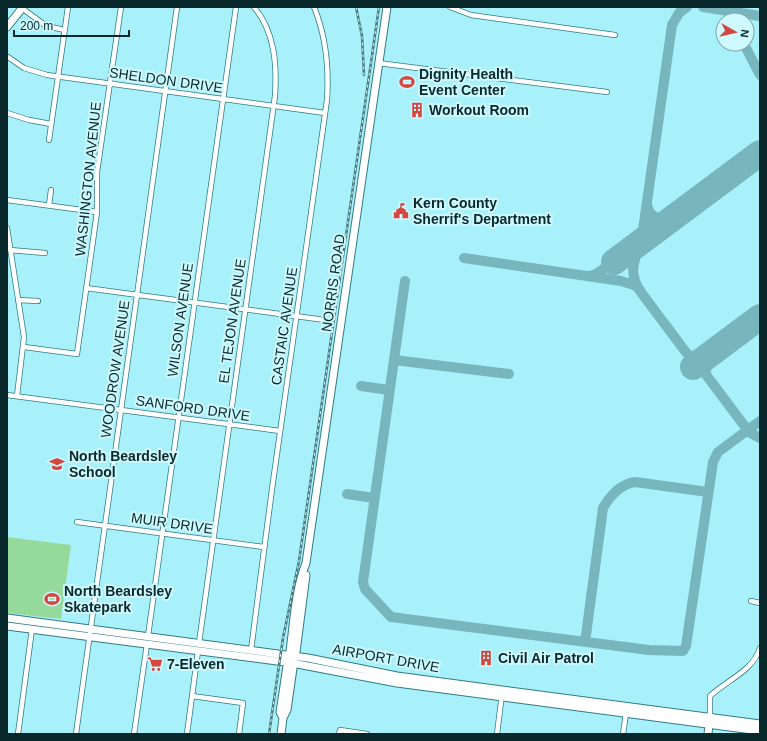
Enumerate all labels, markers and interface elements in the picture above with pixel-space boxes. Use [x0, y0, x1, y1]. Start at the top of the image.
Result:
scale bar [14, 12, 129, 38]
north arrow [715, 12, 755, 52]
text: 200 m [20, 19, 53, 33]
text: N [738, 29, 751, 38]
street label: SHELDON DRIVE [108, 64, 224, 96]
place label: Dignity Health Event Center [419, 66, 513, 98]
sports icon: Dignity Health Event Center [398, 73, 416, 91]
street label: WASHINGTON AVENUE [72, 101, 104, 257]
building icon: Workout Room [408, 101, 426, 119]
place label: Workout Room [429, 102, 529, 118]
place label: Kern County Sherrif's Department [413, 195, 551, 227]
public building icon: Kern County Sherrif's Department [392, 202, 410, 220]
street label: NORRIS ROAD [318, 233, 348, 333]
street label: EL TEJON AVENUE [215, 258, 249, 384]
street label: WILSON AVENUE [164, 262, 196, 378]
street label: CASTAIC AVENUE [268, 266, 300, 386]
street label: WOODROW AVENUE [97, 299, 133, 439]
street label: SANFORD DRIVE [135, 392, 251, 424]
place label: North Beardsley School [69, 448, 177, 480]
school or university icon: North Beardsley School [48, 455, 66, 473]
street label: MUIR DRIVE [130, 509, 214, 537]
place label: North Beardsley Skatepark [64, 583, 172, 615]
sports icon: North Beardsley Skatepark [43, 590, 61, 608]
street label: AIRPORT DRIVE [331, 641, 441, 675]
building icon: Civil Air Patrol [477, 649, 495, 667]
place label: Civil Air Patrol [498, 650, 594, 666]
supermarket icon: 7-Eleven [146, 655, 164, 673]
place label: 7-Eleven [167, 656, 225, 672]

